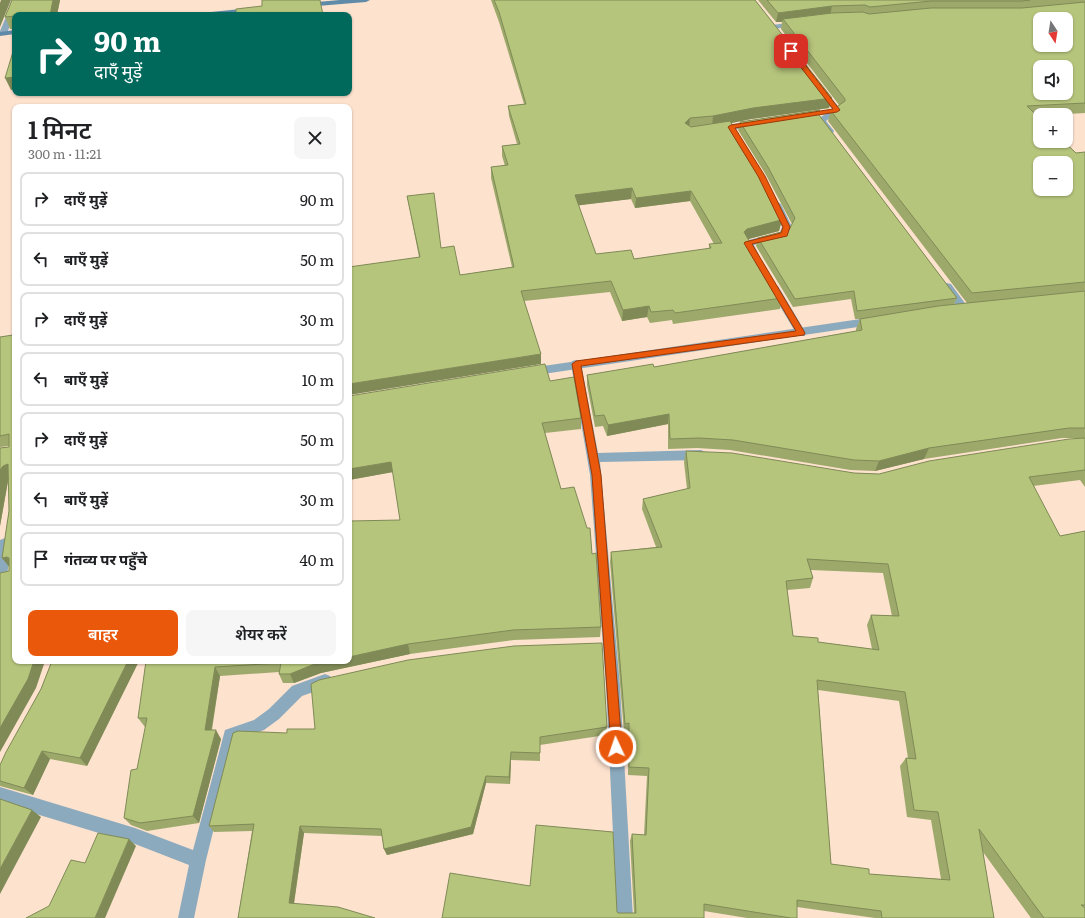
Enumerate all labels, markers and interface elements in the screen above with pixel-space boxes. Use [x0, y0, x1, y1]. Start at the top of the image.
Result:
north arrow [1033, 12, 1073, 52]
map controls [1033, 12, 1073, 196]
text: 90 m [94, 19, 161, 61]
icon: right [28, 28, 80, 80]
pin [774, 34, 808, 68]
icon: arrive [780, 40, 802, 62]
text: दाएँ मुड़ें [94, 57, 142, 84]
button: sound [1033, 60, 1073, 100]
button: + [1033, 108, 1073, 148]
text: 1 मिनट [28, 111, 91, 146]
button: close [294, 117, 336, 159]
text: 300 m · 11:21 [28, 144, 101, 163]
button: − [1033, 156, 1073, 196]
text: दाएँ मुड़ें [64, 187, 107, 210]
icon: right [30, 188, 52, 210]
text: 90 m [300, 188, 334, 211]
text: बाएँ मुड़ें [64, 247, 108, 270]
icon: left [30, 248, 52, 270]
text: 50 m [300, 248, 334, 271]
text: दाएँ मुड़ें [64, 307, 107, 330]
icon: right [30, 308, 52, 330]
text: 30 m [300, 308, 334, 331]
text: बाएँ मुड़ें [64, 367, 108, 390]
icon: left [30, 368, 52, 390]
text: 10 m [302, 368, 334, 391]
text: दाएँ मुड़ें [64, 427, 107, 450]
icon: right [30, 428, 52, 450]
text: 50 m [300, 428, 334, 451]
text: बाएँ मुड़ें [64, 487, 108, 510]
icon: left [30, 488, 52, 510]
text: 30 m [300, 488, 334, 511]
text: गंतव्य पर पहुँचे [64, 547, 147, 570]
icon: arrive [30, 548, 52, 570]
text: 40 m [300, 548, 334, 571]
button: बाहर [28, 610, 178, 656]
button: शेयर करें [186, 610, 336, 656]
position arrow [595, 726, 637, 768]

